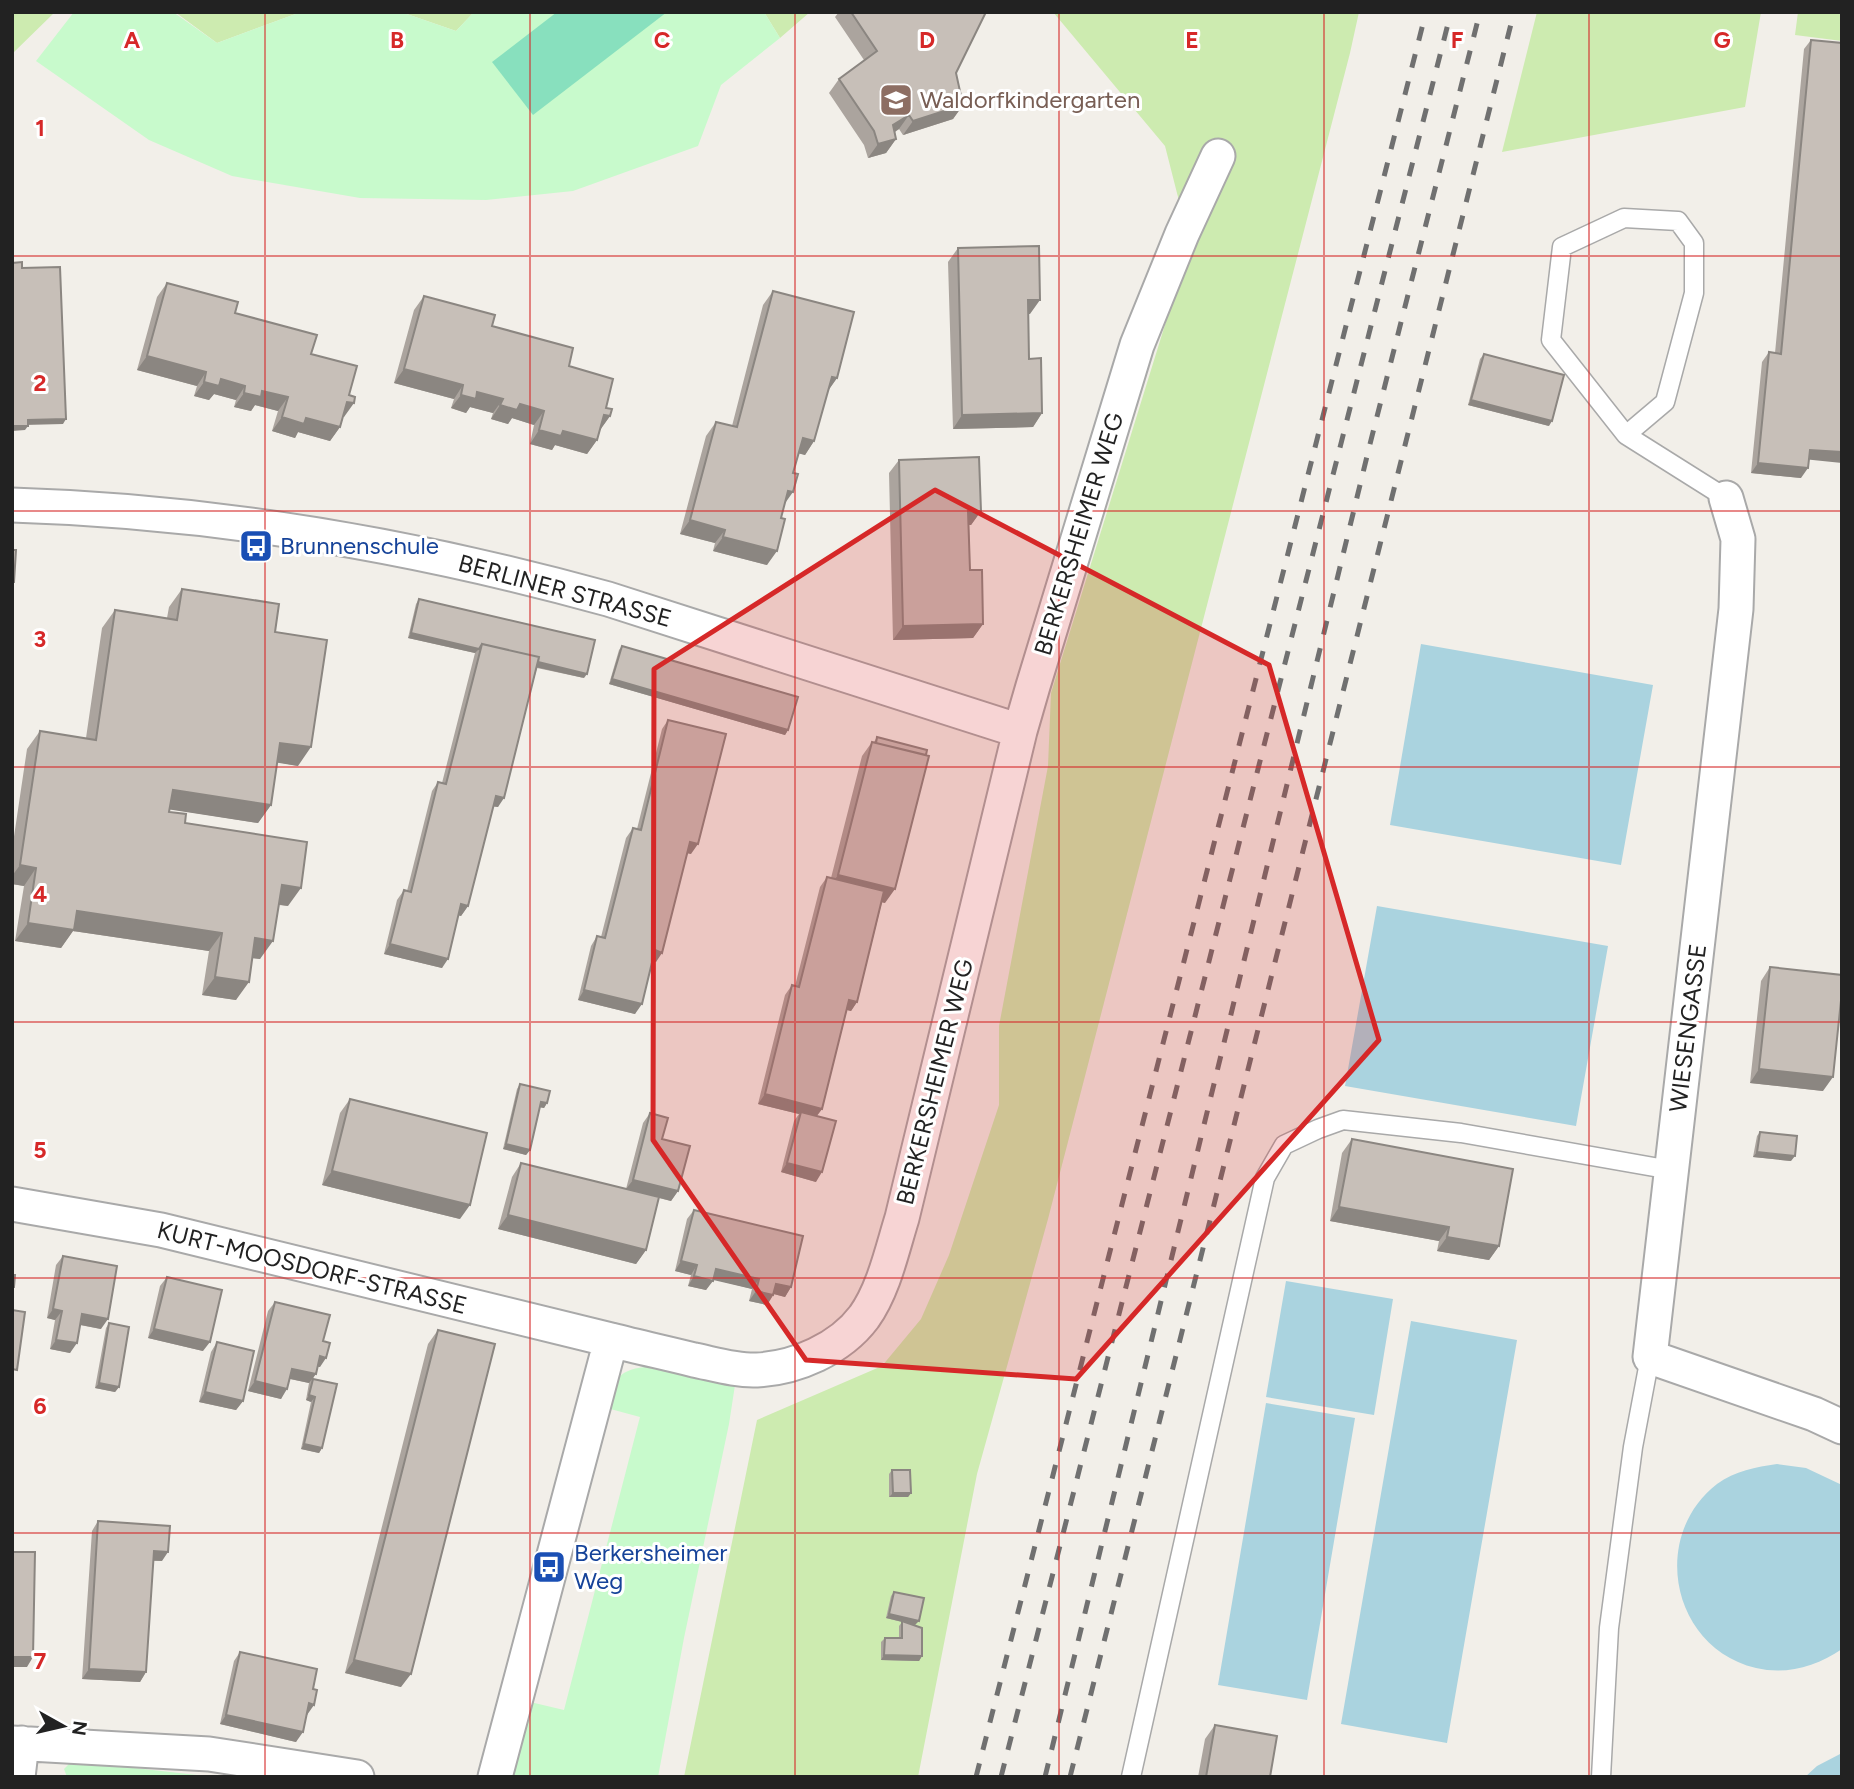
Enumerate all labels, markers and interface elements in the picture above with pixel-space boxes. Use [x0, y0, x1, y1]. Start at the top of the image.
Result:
text: A [124, 26, 141, 54]
text: B [390, 26, 404, 54]
text: C [654, 26, 671, 54]
text: D [919, 26, 935, 54]
text: E [1185, 26, 1199, 54]
text: F [1451, 26, 1464, 54]
text: G [1713, 26, 1731, 54]
school or university icon: Waldorfkindergarten [877, 81, 915, 119]
place label: Waldorfkindergarten [920, 85, 1140, 114]
text: 1 [35, 114, 45, 142]
text: 2 [33, 369, 47, 397]
street label: BERKERSHEIMER WEG [1028, 409, 1129, 659]
bus stop icon: Brunnenschule [237, 527, 275, 565]
place label: Brunnenschule [280, 531, 439, 560]
street label: BERLINER STRASSE [455, 548, 675, 633]
text: 3 [34, 625, 46, 653]
text: 4 [33, 880, 47, 908]
street label: WIESENGASSE [1663, 942, 1712, 1114]
street label: BERKERSHEIMER WEG [890, 956, 979, 1208]
text: 5 [33, 1136, 47, 1164]
street label: KURT-MOOSDORF-STRASSE [154, 1215, 470, 1320]
text: 6 [33, 1392, 47, 1420]
place label: Berkersheimer Weg [574, 1538, 727, 1595]
bus stop icon: Berkersheimer Weg [530, 1548, 568, 1586]
text: 7 [34, 1647, 47, 1675]
north arrow [28, 1691, 98, 1761]
text: N [67, 1719, 92, 1737]

